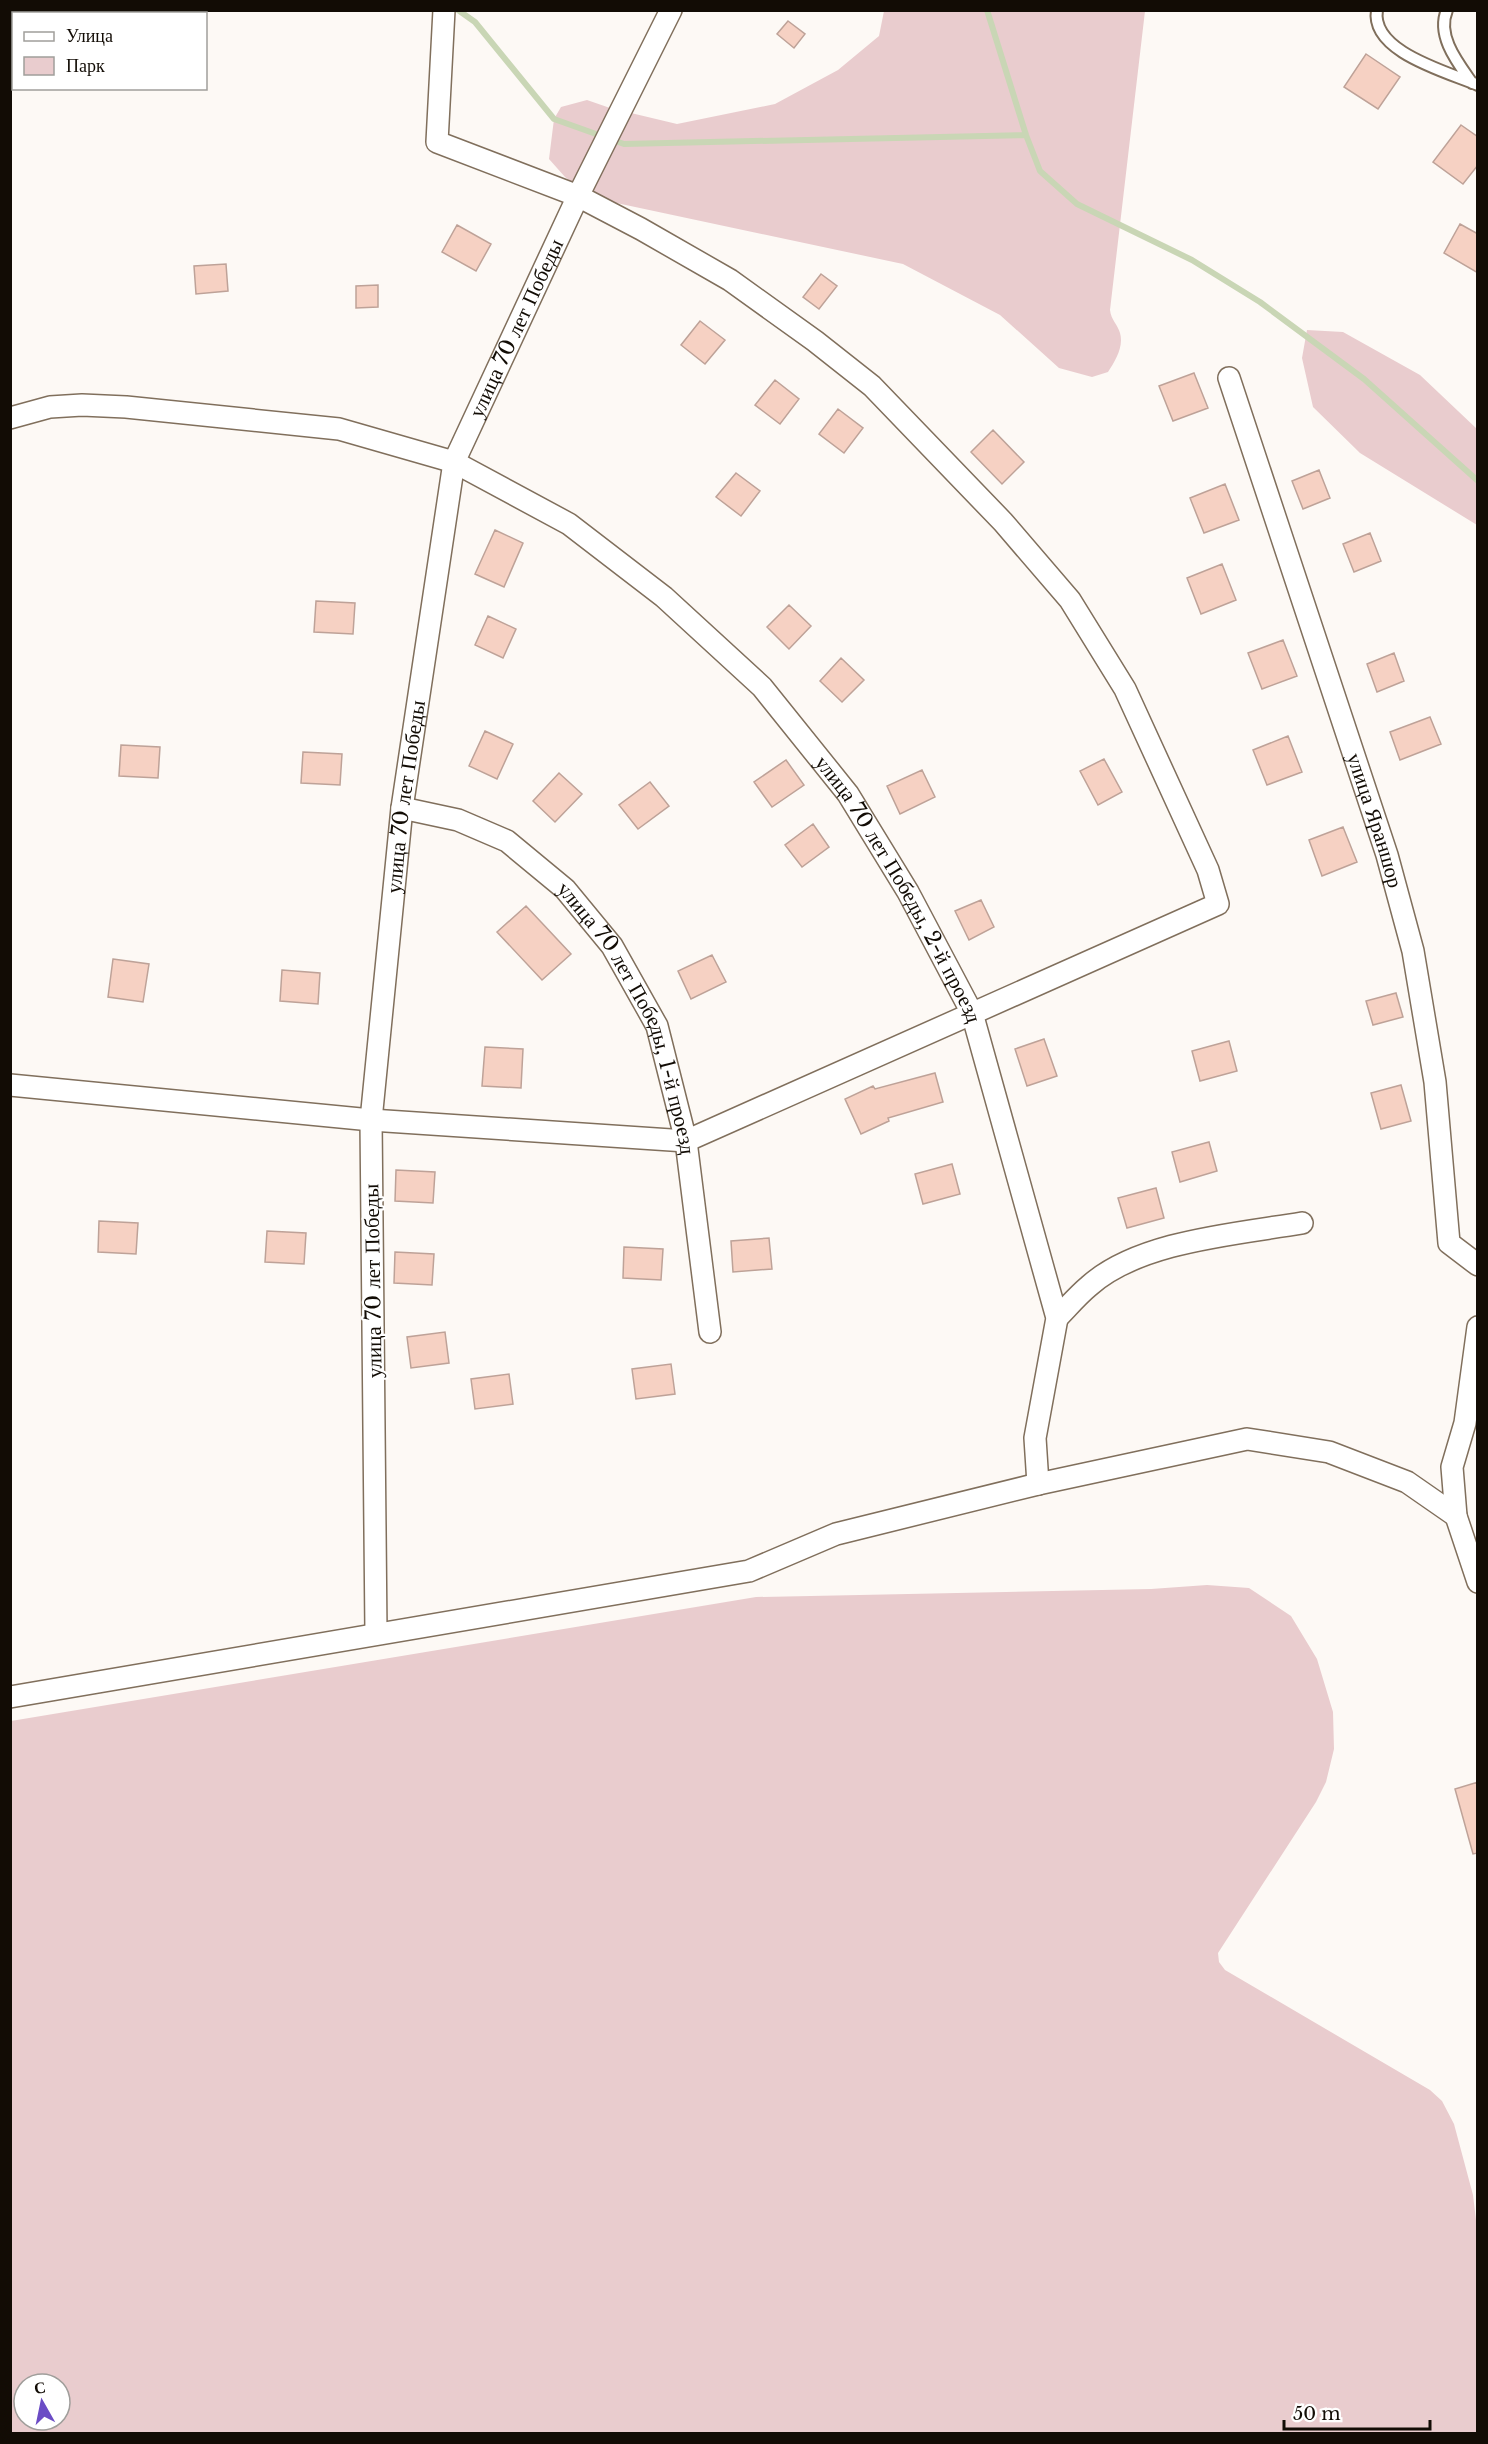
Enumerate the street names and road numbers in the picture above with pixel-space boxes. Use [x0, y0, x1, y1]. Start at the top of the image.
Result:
street label: улица 70 лет Победы [463, 235, 569, 422]
street label: улица 70 лет Победы [381, 699, 431, 895]
street label: улица 70 лет Победы, 2-й проезд [809, 750, 987, 1026]
street label: улица Яраншор [1341, 750, 1408, 891]
street label: улица 70 лет Победы, 1-й проезд [552, 875, 701, 1156]
street label: улица 70 лет Победы [358, 1184, 388, 1378]

